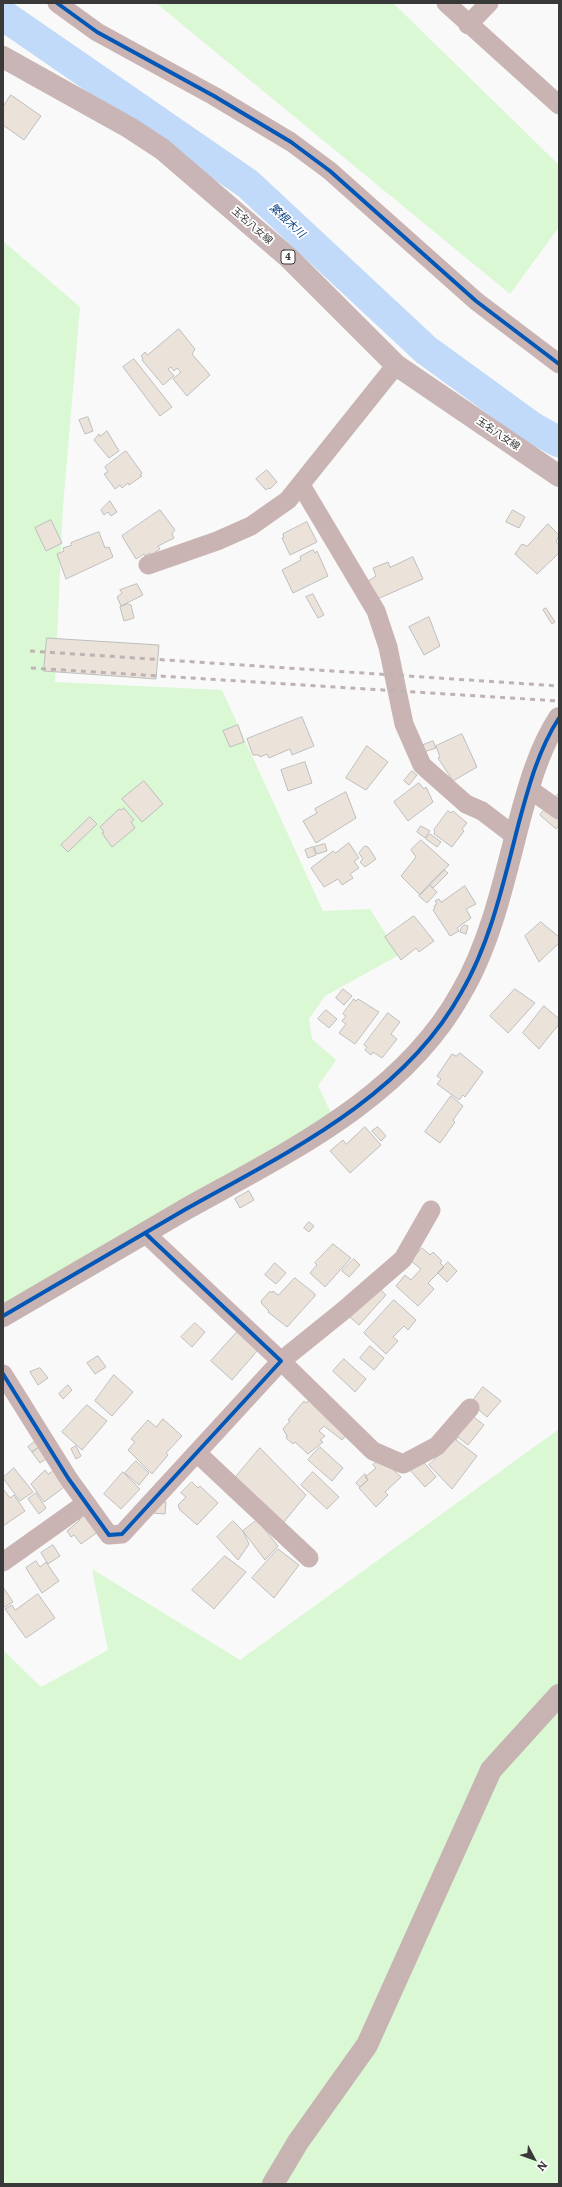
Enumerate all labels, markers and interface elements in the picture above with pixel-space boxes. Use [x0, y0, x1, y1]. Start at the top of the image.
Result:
water label: 繁根木川 [266, 201, 308, 241]
street label: 玉名八女線 [229, 205, 275, 247]
road number: 4 [281, 250, 295, 264]
street label: 玉名八女線 [474, 415, 522, 453]
north arrow [514, 2139, 554, 2179]
text: N [534, 2158, 552, 2176]

